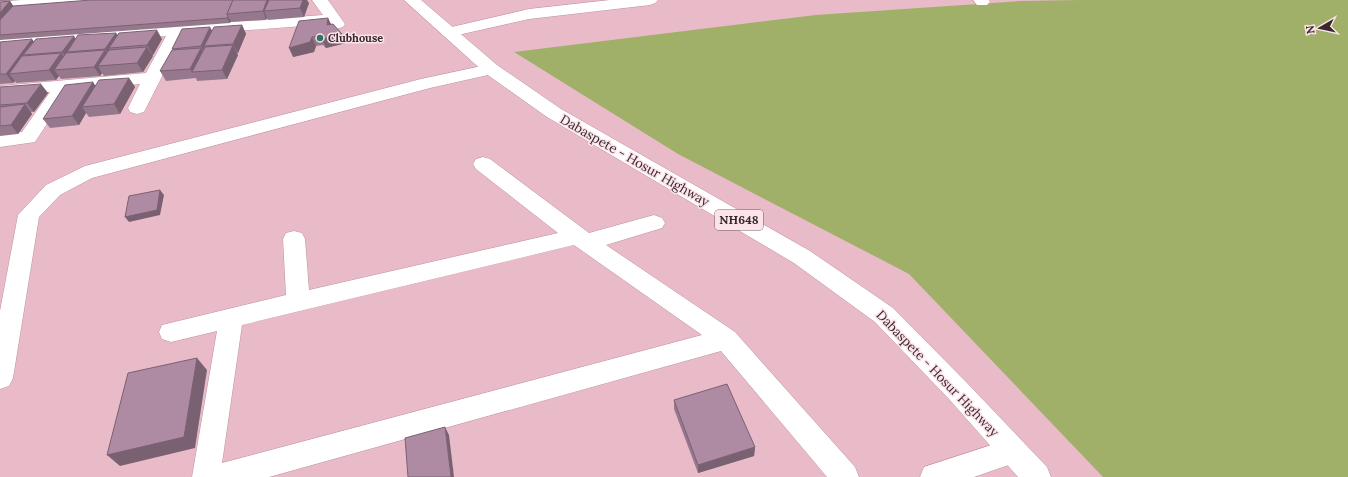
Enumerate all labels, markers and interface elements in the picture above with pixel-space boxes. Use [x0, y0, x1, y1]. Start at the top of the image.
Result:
north arrow [1300, 8, 1340, 48]
text: N [1302, 24, 1318, 35]
place label: Clubhouse [328, 31, 383, 45]
marker: Clubhouse [315, 33, 325, 43]
street label: Dabaspete - Hosur Highway [557, 111, 713, 210]
road number: NH648 [715, 210, 763, 230]
street label: Dabaspete - Hosur Highway [873, 306, 1003, 440]

